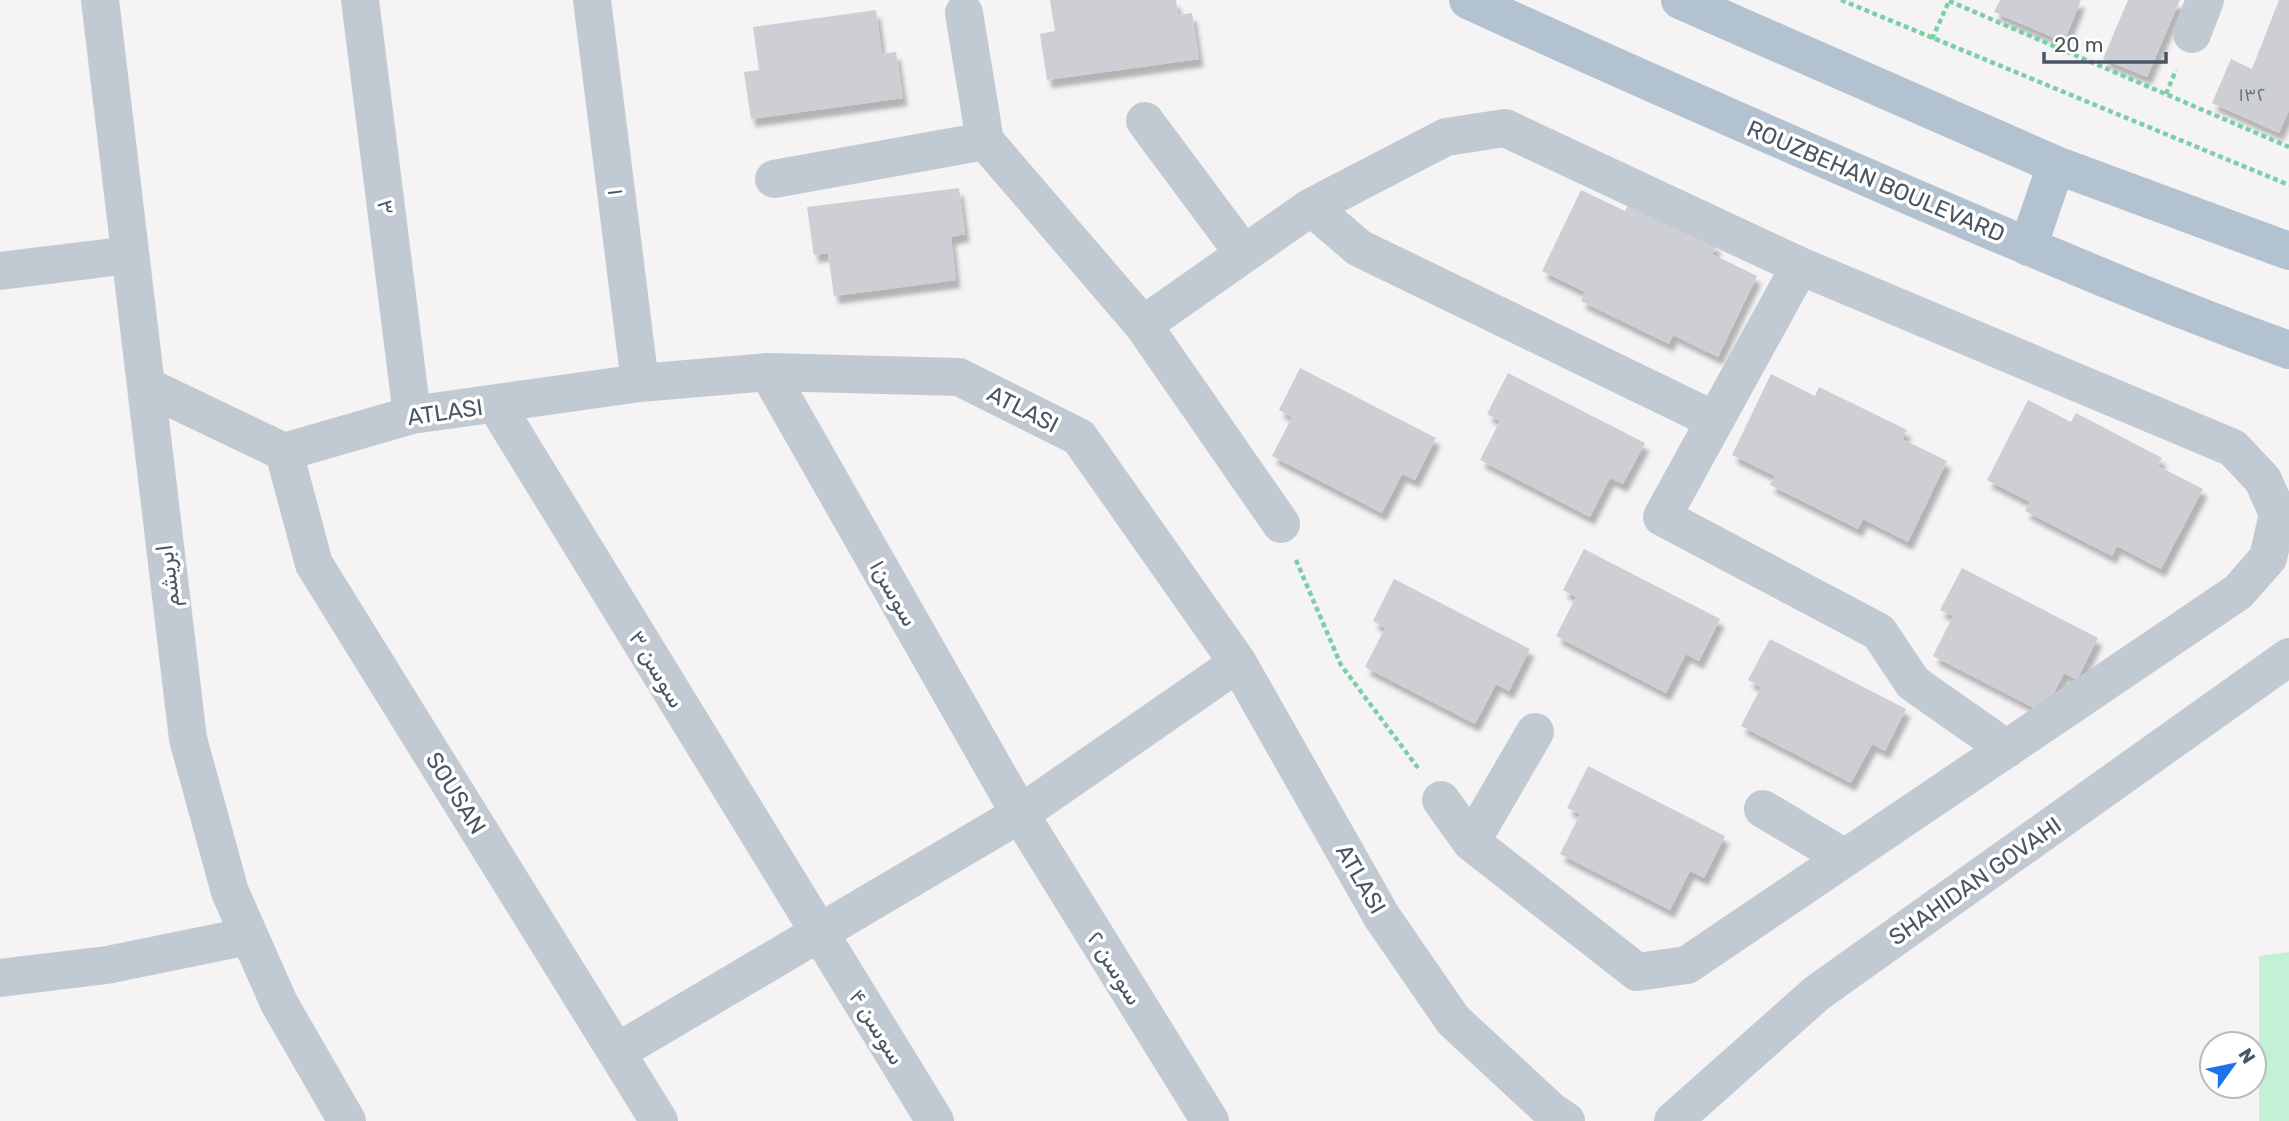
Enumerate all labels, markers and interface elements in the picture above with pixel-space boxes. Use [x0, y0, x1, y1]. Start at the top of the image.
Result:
scale bar [2044, 21, 2166, 65]
text: 20 m [2054, 32, 2103, 57]
house number: ۱۳۲ [2238, 83, 2266, 106]
street label: ROUZBEHAN BOULEVARD [1743, 114, 2009, 248]
street label: ۱ [602, 187, 630, 197]
street label: ۳ [371, 198, 401, 216]
street label: ATLASI [983, 379, 1063, 439]
street label: ATLASI [406, 393, 484, 431]
street label: ابریشم [150, 543, 187, 609]
street label: سوسن۱ [864, 555, 924, 631]
street label: سوسن ۳ [623, 625, 691, 713]
street label: SOUSAN [420, 747, 492, 839]
street label: SHAHIDAN GOVAHI [1883, 811, 2067, 951]
street label: ATLASI [1330, 839, 1392, 919]
street label: سوسن ۲ [1081, 926, 1149, 1010]
street label: سوسن ۴ [843, 984, 911, 1070]
north arrow [2198, 1030, 2268, 1100]
text: N [2233, 1044, 2260, 1068]

